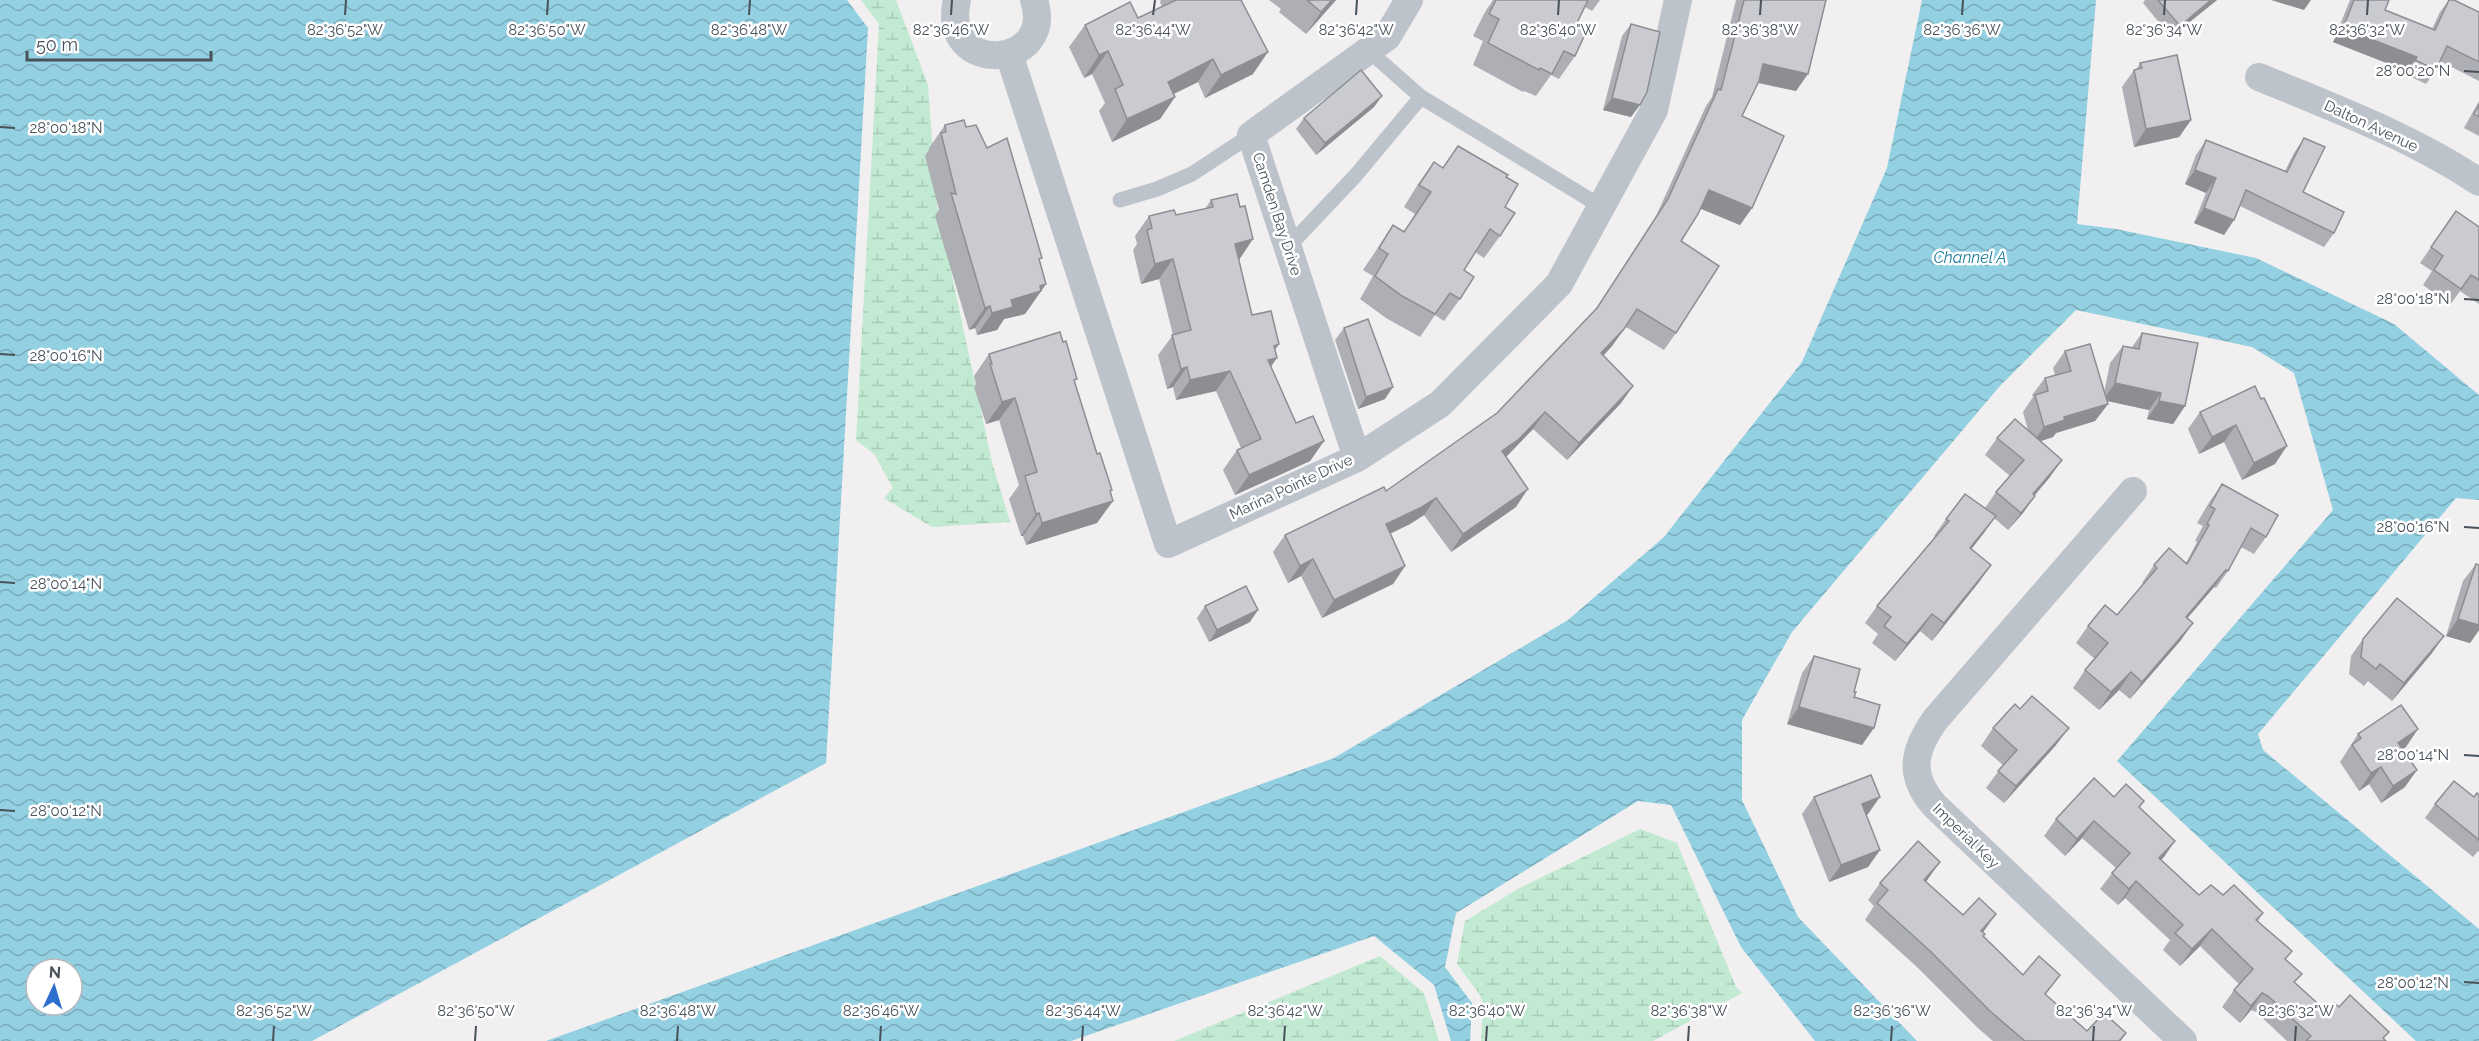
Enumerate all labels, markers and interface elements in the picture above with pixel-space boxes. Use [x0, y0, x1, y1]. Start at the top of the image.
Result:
text: 82°36'52"W [307, 21, 383, 39]
text: 82°36'50"W [508, 21, 586, 39]
text: 82°36'48"W [711, 21, 787, 39]
text: 82°36'46"W [913, 21, 990, 39]
text: 82°36'44"W [1115, 21, 1191, 39]
text: 82°36'42"W [1318, 21, 1394, 39]
text: 82°36'40"W [1520, 21, 1597, 39]
text: 82°36'38"W [1721, 21, 1799, 39]
text: 82°36'36"W [1923, 21, 2001, 39]
text: 82°36'34"W [2126, 21, 2202, 39]
text: 82°36'32"W [2329, 21, 2405, 39]
scale bar [27, 24, 212, 62]
text: 50 m [36, 34, 78, 55]
text: 28°00'20"N [2376, 62, 2450, 80]
street label: Dalton Avenue [2321, 96, 2421, 156]
text: 28°00'18"N [30, 119, 102, 137]
street label: Camden Bay Drive [1249, 150, 1305, 278]
water label: Channel A [1933, 248, 2007, 267]
text: 28°00'18"N [2377, 290, 2449, 308]
text: 28°00'16"N [29, 347, 103, 365]
street label: Marina Pointe Drive [1227, 450, 1356, 523]
text: 28°00'16"N [2376, 518, 2450, 536]
text: 28°00'14"N [30, 575, 102, 593]
text: 28°00'14"N [2377, 746, 2449, 764]
street label: Imperial Key [1929, 800, 2003, 872]
text: 28°00'12"N [30, 802, 102, 820]
north arrow [24, 957, 84, 1017]
text: N [48, 963, 62, 982]
text: 28°00'12"N [2377, 974, 2449, 992]
text: 82°36'52"W [236, 1002, 312, 1020]
text: 82°36'50"W [437, 1002, 515, 1020]
text: 82°36'48"W [640, 1002, 716, 1020]
text: 82°36'46"W [843, 1002, 920, 1020]
text: 82°36'44"W [1045, 1002, 1121, 1020]
text: 82°36'42"W [1247, 1002, 1323, 1020]
text: 82°36'40"W [1449, 1002, 1526, 1020]
text: 82°36'38"W [1650, 1002, 1728, 1020]
text: 82°36'36"W [1853, 1002, 1931, 1020]
text: 82°36'34"W [2056, 1002, 2132, 1020]
text: 82°36'32"W [2258, 1002, 2334, 1020]

